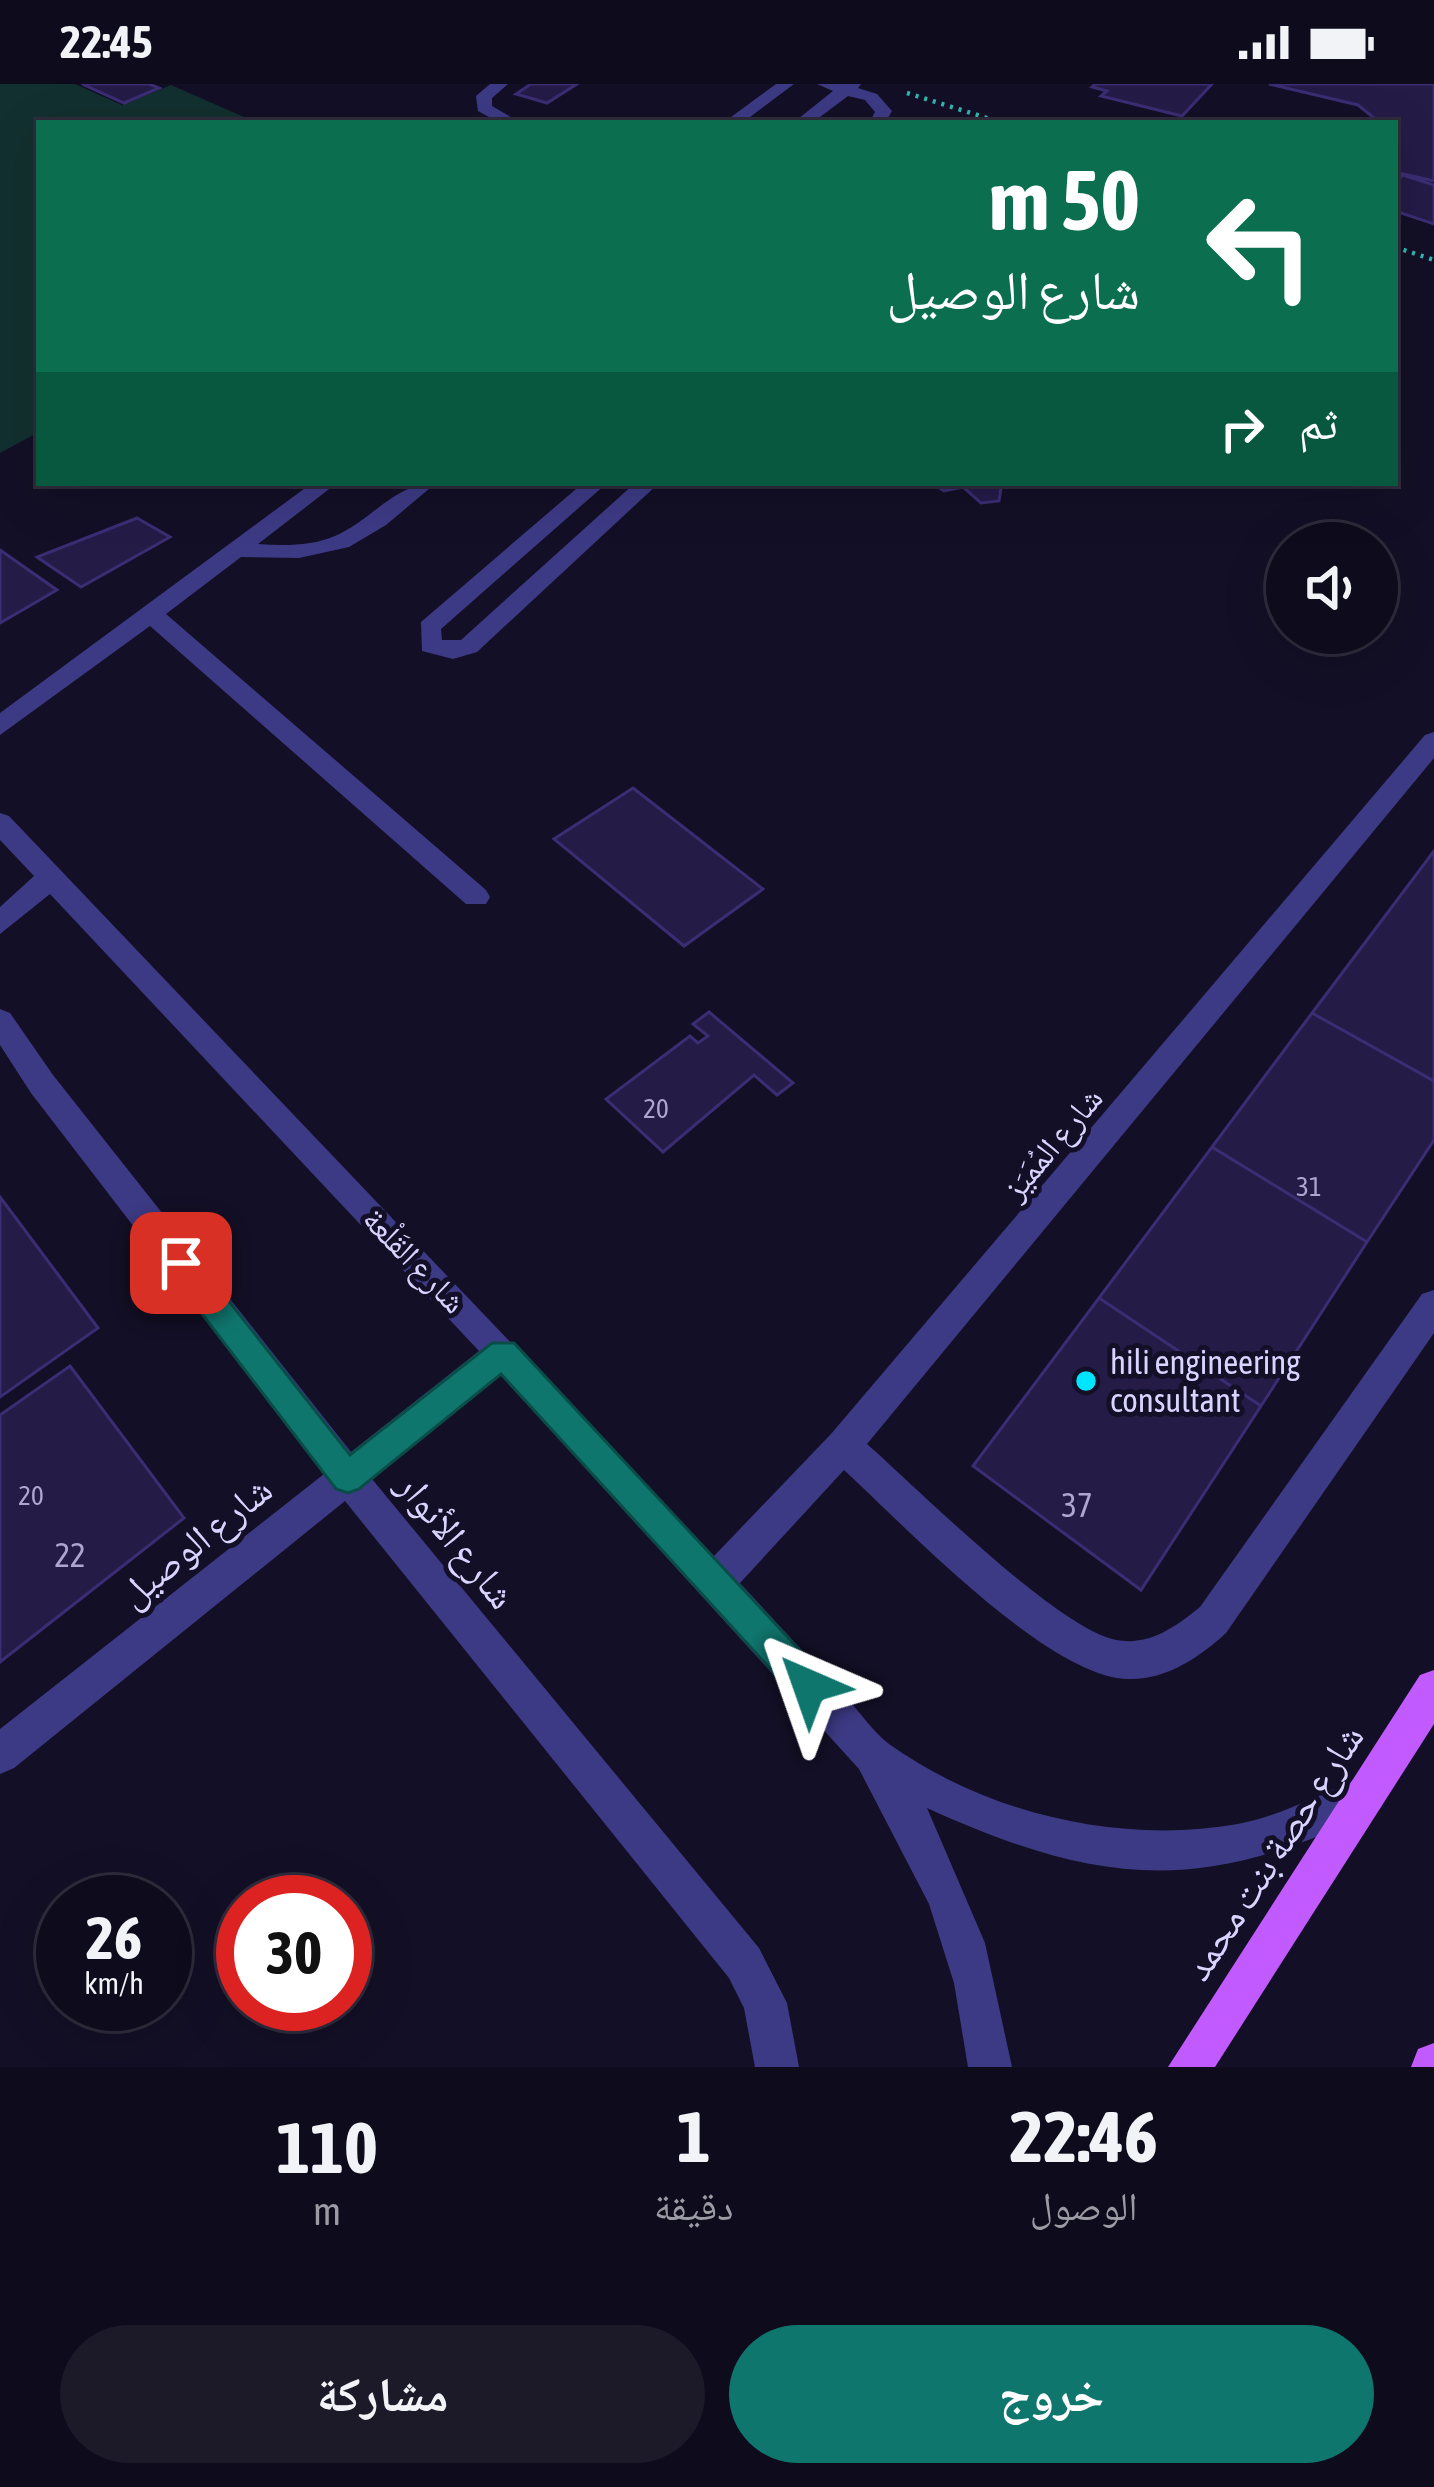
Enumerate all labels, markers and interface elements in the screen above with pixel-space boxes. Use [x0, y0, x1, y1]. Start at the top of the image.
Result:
text: 22:45 [60, 16, 153, 68]
text: 50 m [989, 152, 1140, 248]
icon: left [1182, 168, 1338, 324]
text: شارع الوصيل [887, 259, 1140, 320]
icon: right [1209, 396, 1275, 462]
text: ثم [1299, 397, 1338, 449]
map controls [1266, 522, 1398, 654]
button: sound [1266, 522, 1398, 654]
street label: شارع المُمَيَز [994, 1079, 1111, 1209]
house number: 20 [643, 1093, 669, 1124]
house number: 31 [1296, 1171, 1322, 1202]
street label: شارع القَلْعة [354, 1199, 474, 1322]
pin [130, 1212, 232, 1314]
icon: arrive [148, 1230, 214, 1296]
place label: hili engineering consultant [1110, 1343, 1301, 1419]
marker: hili engineering consultant [1073, 1368, 1099, 1394]
street label: شارع الأنوار [386, 1462, 525, 1619]
street label: شارع الوصيل [110, 1466, 282, 1618]
house number: 20 [18, 1480, 44, 1511]
house number: 37 [1061, 1486, 1093, 1524]
house number: 22 [54, 1536, 86, 1574]
position arrow [746, 1623, 872, 1749]
street label: شارع حصة بنت محمد [1174, 1716, 1374, 1989]
speed limit sign: 30 [216, 1875, 372, 2031]
text: 26 [86, 1903, 142, 1972]
text: km/h [84, 1966, 144, 2000]
text: 1 [677, 2095, 711, 2177]
text: 22:46 [1010, 2095, 1158, 2177]
text: 110 [276, 2106, 378, 2188]
text: دقيقة [654, 2184, 733, 2228]
text: الوصول [1030, 2184, 1138, 2228]
text: m [313, 2189, 341, 2233]
button: مشاركة [60, 2325, 705, 2463]
button: خروج [729, 2325, 1374, 2463]

